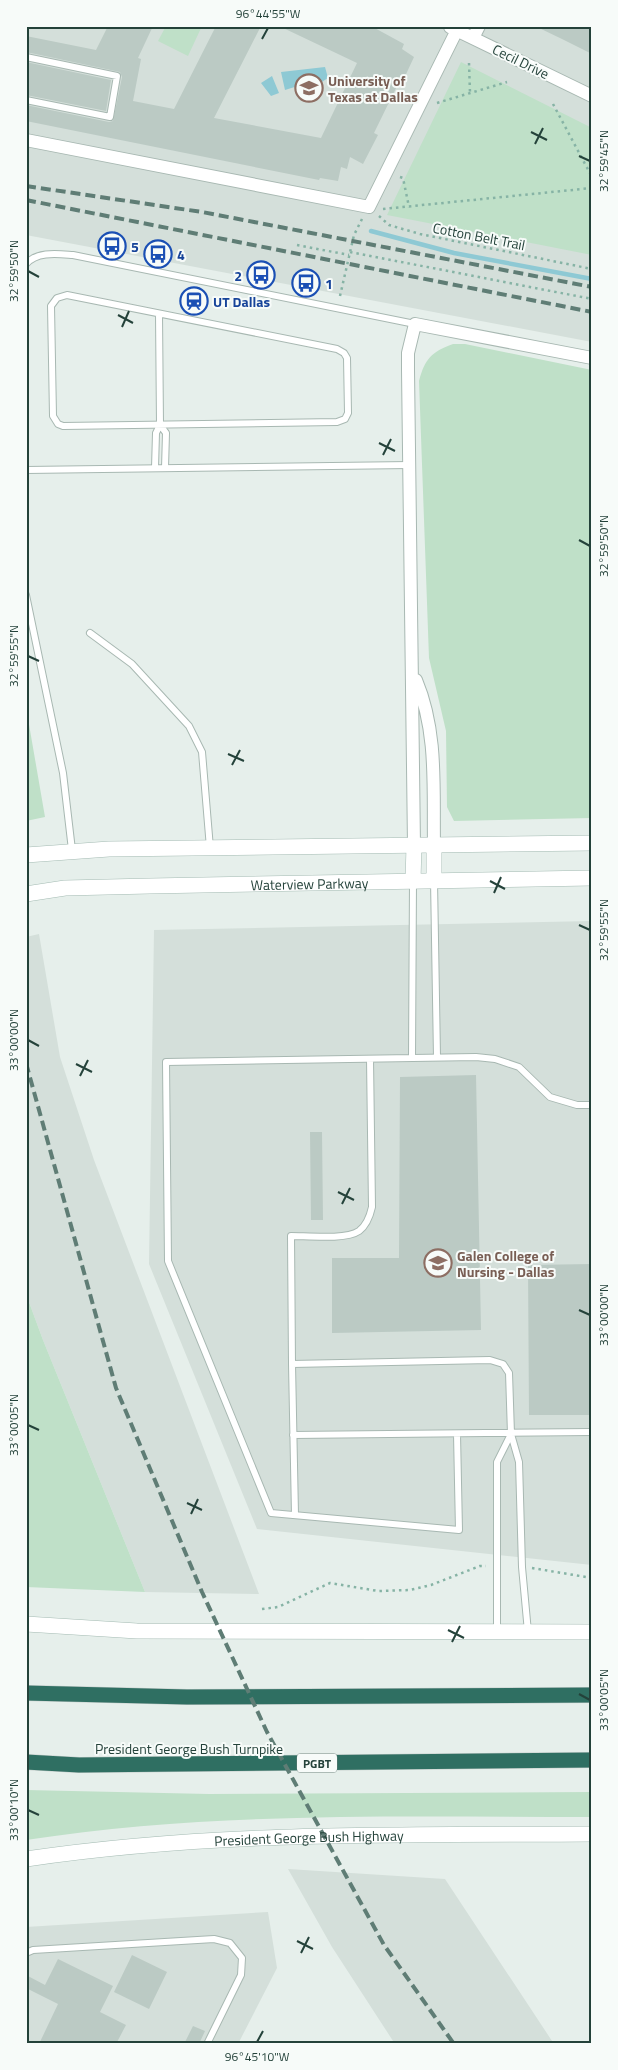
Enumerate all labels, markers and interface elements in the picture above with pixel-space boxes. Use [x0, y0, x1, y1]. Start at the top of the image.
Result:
text: 96°44'55"W [236, 4, 301, 23]
street label: Cecil Drive [489, 38, 553, 84]
place label: University of Texas at Dallas [328, 70, 418, 107]
school or university icon: University of Texas at Dallas [294, 73, 324, 103]
text: 32°59'45"N [594, 130, 613, 192]
street label: Cotton Belt Trail [431, 217, 527, 255]
bus stop icon: 5 [97, 231, 127, 261]
place label: 5 [131, 236, 139, 257]
bus stop icon: 4 [143, 239, 173, 269]
text: 32°59'50"N [4, 240, 23, 302]
place label: 4 [177, 244, 185, 265]
bus stop icon: 2 [246, 260, 276, 290]
place label: 2 [234, 265, 242, 286]
bus stop icon: 1 [291, 268, 321, 298]
place label: 1 [325, 273, 333, 294]
station icon: UT Dallas [179, 286, 209, 316]
place label: UT Dallas [213, 291, 270, 312]
text: 32°59'50"N [594, 515, 613, 577]
text: 32°59'55"N [4, 625, 23, 687]
street label: Waterview Parkway [250, 872, 369, 895]
text: 32°59'55"N [594, 899, 613, 961]
text: 33°00'00"N [4, 1009, 23, 1071]
place label: Galen College of Nursing - Dallas [457, 1245, 555, 1282]
school or university icon: Galen College of Nursing - Dallas [423, 1248, 453, 1278]
text: 33°00'00"N [594, 1284, 613, 1346]
text: 33°00'05"N [4, 1394, 23, 1456]
text: 33°00'05"N [594, 1669, 613, 1731]
street label: President George Bush Turnpike [95, 1738, 283, 1759]
road number: PGBT [297, 1754, 337, 1772]
text: 33°00'10"N [4, 1779, 23, 1841]
street label: President George Bush Highway [214, 1824, 404, 1851]
text: 96°45'10"W [225, 2047, 290, 2066]

